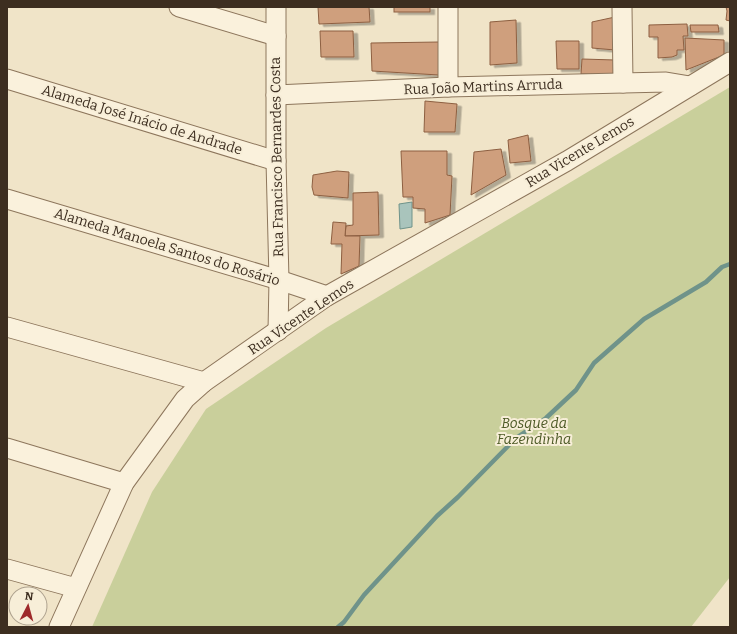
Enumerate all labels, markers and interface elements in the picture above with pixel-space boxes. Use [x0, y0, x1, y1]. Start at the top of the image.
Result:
street label: Rua Francisco Bernardes Costa [267, 57, 287, 257]
street label: Rua João Martins Arruda [403, 76, 563, 98]
street label: Alameda José Inácio de Andrade [40, 81, 244, 159]
street label: Rua Vicente Lemos [523, 113, 637, 191]
street label: Alameda Manoela Santos do Rosário [52, 204, 282, 290]
street label: Rua Vicente Lemos [245, 275, 357, 359]
park label: Bosque da Fazendinha [497, 415, 571, 448]
north arrow [8, 586, 48, 626]
text: N [24, 590, 34, 604]

